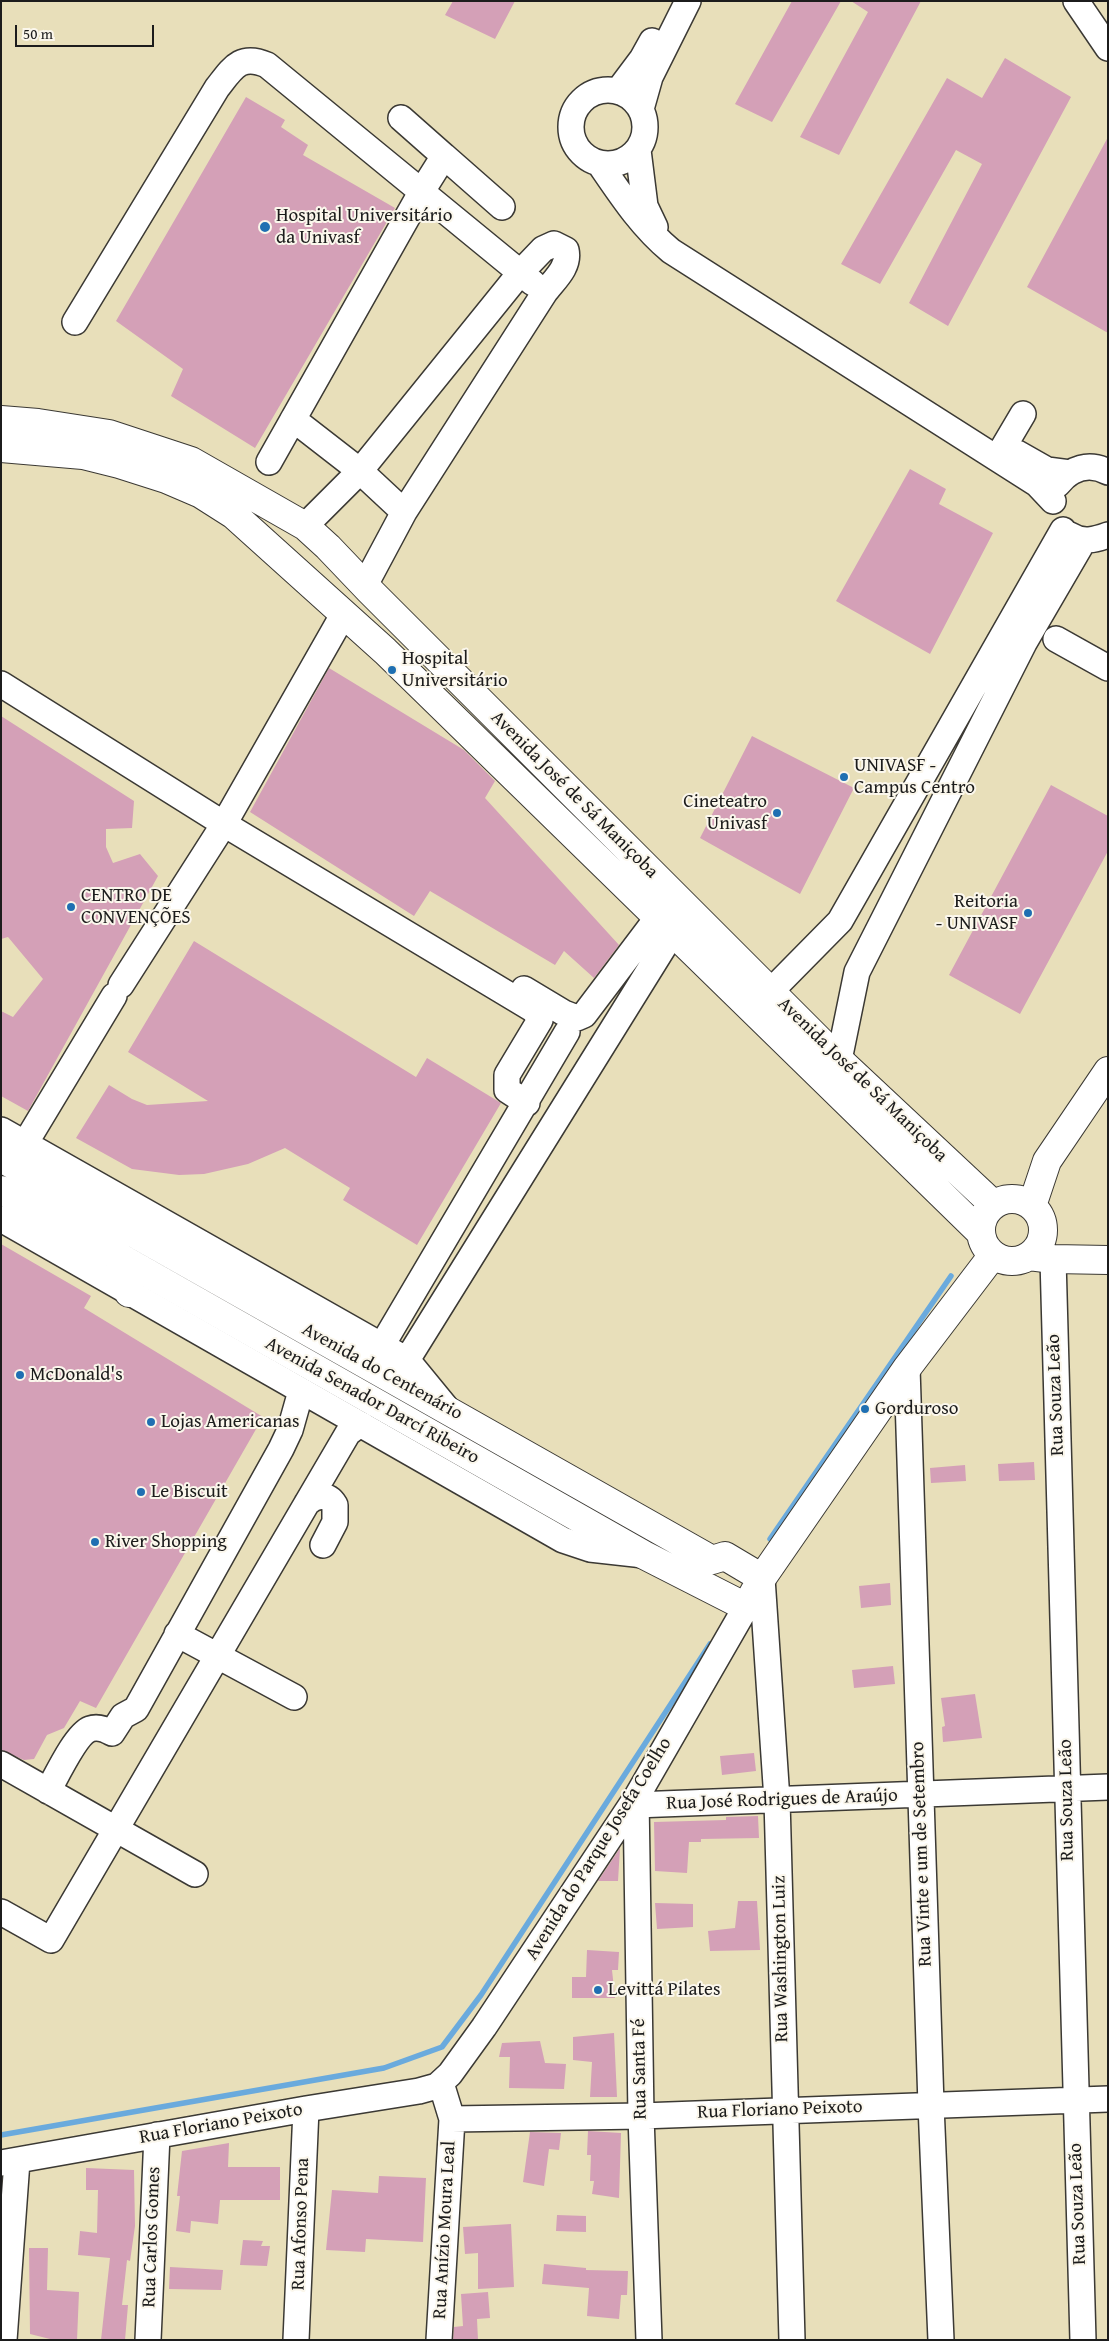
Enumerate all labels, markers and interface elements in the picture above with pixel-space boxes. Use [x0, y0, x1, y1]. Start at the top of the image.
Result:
scale bar [18, 15, 156, 47]
text: 50 m [23, 23, 53, 44]
place label: Hospital Universitário da Univasf [276, 205, 452, 249]
marker: Hospital Universitário da Univasf [258, 220, 272, 234]
place label: Hospital Universitário [402, 648, 508, 692]
marker: Hospital Universitário [386, 664, 398, 676]
street label: Avenida José de Sá Maniçoba [486, 707, 662, 883]
place label: UNIVASF - Campus Centro [854, 755, 975, 799]
marker: UNIVASF - Campus Centro [838, 771, 850, 783]
place label: Cineteatro Univasf [683, 791, 767, 835]
marker: Cineteatro Univasf [771, 807, 783, 819]
place label: CENTRO DE CONVENÇÕES [81, 885, 191, 929]
place label: Reitoria - UNIVASF [936, 891, 1018, 935]
marker: CENTRO DE CONVENÇÕES [65, 901, 77, 913]
marker: Reitoria - UNIVASF [1022, 907, 1034, 919]
street label: Avenida José de Sá Maniçoba [772, 993, 952, 1167]
street label: Avenida do Centenário [298, 1318, 466, 1426]
street label: Avenida Senador Darcí Ribeiro [261, 1333, 483, 1469]
street label: Rua Souza Leão [1042, 1334, 1070, 1456]
place label: McDonald's [30, 1364, 123, 1386]
marker: McDonald's [14, 1369, 26, 1381]
place label: Gorduroso [875, 1398, 958, 1420]
marker: Gorduroso [859, 1403, 871, 1415]
place label: Lojas Americanas [161, 1411, 299, 1433]
marker: Lojas Americanas [145, 1416, 157, 1428]
place label: Le Biscuit [151, 1481, 228, 1503]
marker: Le Biscuit [135, 1486, 147, 1498]
place label: River Shopping [105, 1531, 227, 1553]
marker: River Shopping [89, 1536, 101, 1548]
street label: Avenida do Parque Josefa Coelho [521, 1734, 677, 1964]
street label: Rua Souza Leão [1055, 1739, 1079, 1861]
street label: Rua Vinte e um de Setembro [907, 1741, 937, 1967]
street label: Rua José Rodrigues de Araújo [666, 1785, 898, 1815]
street label: Rua Washington Luiz [768, 1875, 794, 2043]
place label: Levittá Pilates [608, 1979, 721, 2001]
marker: Levittá Pilates [592, 1984, 604, 1996]
street label: Rua Santa Fé [628, 2018, 652, 2120]
street label: Rua Floriano Peixoto [697, 2096, 863, 2124]
street label: Rua Floriano Peixoto [138, 2098, 304, 2150]
street label: Rua Anízio Moura Leal [429, 2140, 461, 2320]
street label: Rua Souza Leão [1064, 2143, 1092, 2265]
street label: Rua Afonso Pena [287, 2157, 315, 2291]
street label: Rua Carlos Gomes [138, 2166, 166, 2308]

